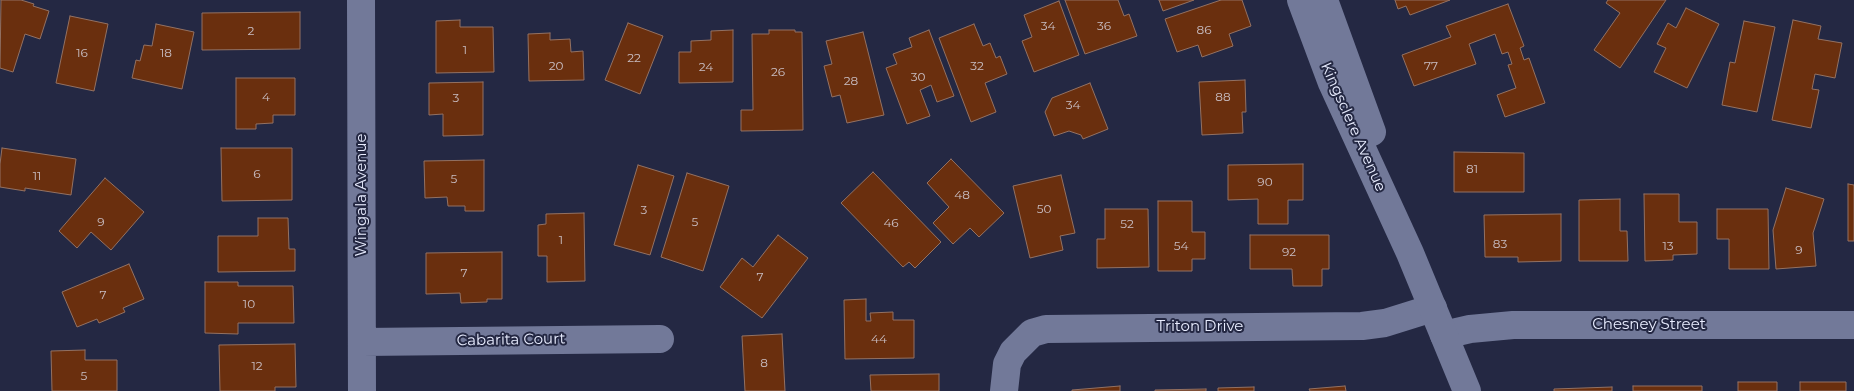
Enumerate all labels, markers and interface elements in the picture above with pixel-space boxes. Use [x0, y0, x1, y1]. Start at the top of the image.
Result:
house number: 34 [1041, 19, 1055, 33]
house number: 36 [1097, 19, 1111, 33]
house number: 86 [1197, 23, 1211, 37]
house number: 2 [248, 24, 254, 38]
house number: 1 [463, 43, 467, 57]
house number: 16 [76, 46, 88, 60]
house number: 18 [160, 46, 172, 60]
house number: 22 [627, 51, 641, 65]
house number: 20 [549, 59, 563, 73]
house number: 32 [970, 59, 984, 73]
house number: 77 [1424, 59, 1438, 73]
house number: 24 [699, 60, 713, 74]
street label: Kingsclere Avenue [1316, 60, 1390, 194]
house number: 26 [771, 65, 785, 79]
house number: 30 [911, 70, 925, 84]
house number: 28 [844, 74, 858, 88]
house number: 4 [262, 90, 270, 104]
house number: 88 [1215, 90, 1231, 104]
house number: 3 [453, 91, 459, 105]
house number: 34 [1066, 98, 1080, 112]
street label: Wingala Avenue [353, 133, 371, 257]
house number: 81 [1466, 162, 1478, 176]
house number: 6 [253, 167, 261, 181]
house number: 11 [33, 169, 41, 183]
house number: 5 [451, 172, 457, 186]
house number: 90 [1257, 175, 1273, 189]
house number: 48 [954, 188, 970, 202]
house number: 50 [1037, 202, 1051, 216]
house number: 3 [641, 203, 647, 217]
house number: 9 [97, 215, 105, 229]
house number: 5 [692, 215, 698, 229]
house number: 46 [883, 216, 899, 230]
house number: 52 [1120, 217, 1134, 231]
house number: 1 [559, 233, 563, 247]
house number: 83 [1493, 237, 1507, 251]
house number: 54 [1174, 239, 1188, 253]
house number: 13 [1662, 239, 1674, 253]
house number: 9 [1795, 243, 1803, 257]
house number: 92 [1282, 245, 1296, 259]
house number: 7 [460, 266, 468, 280]
house number: 7 [756, 270, 764, 284]
house number: 7 [99, 288, 107, 302]
house number: 10 [243, 297, 255, 311]
street label: Chesney Street [1592, 316, 1706, 334]
street label: Triton Drive [1157, 318, 1243, 336]
street label: Cabarita Court [456, 330, 566, 350]
house number: 44 [871, 332, 887, 346]
house number: 8 [760, 356, 768, 370]
house number: 12 [251, 359, 263, 373]
house number: 5 [81, 369, 87, 383]

